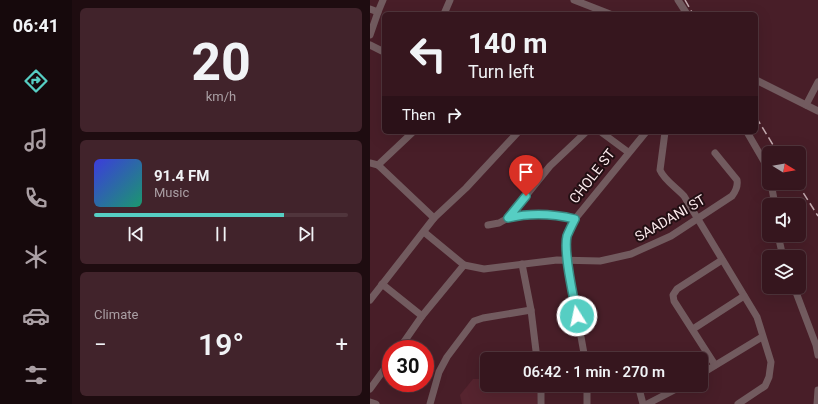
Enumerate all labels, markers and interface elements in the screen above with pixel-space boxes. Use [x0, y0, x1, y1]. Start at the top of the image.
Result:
text: 06:41 [13, 15, 59, 36]
text: 140 m [468, 27, 547, 60]
icon: left [402, 28, 454, 80]
text: 20 [191, 32, 251, 93]
text: Turn left [468, 61, 534, 82]
icon: directions [22, 67, 50, 95]
text: km/h [206, 89, 236, 104]
icon: right [443, 104, 465, 126]
text: Then [402, 106, 435, 124]
icon: music [22, 126, 50, 154]
street label: CHOLE ST [566, 145, 619, 206]
north arrow [762, 146, 806, 190]
map controls [762, 146, 806, 294]
pin [509, 155, 543, 196]
icon: arrive [515, 161, 537, 183]
text: 91.4 FM [154, 167, 209, 185]
icon: phone [22, 184, 50, 212]
text: Music [154, 185, 189, 200]
street label: SAADANI ST [632, 191, 709, 245]
button: sound [762, 198, 806, 242]
icon: previous [125, 223, 147, 245]
icon: pause [210, 223, 232, 245]
icon: next [295, 223, 317, 245]
icon: climate [22, 243, 50, 271]
button: layers [762, 250, 806, 294]
position arrow [556, 295, 598, 337]
icon: car [22, 302, 50, 330]
text: Climate [94, 307, 138, 322]
text: 19° [198, 327, 244, 362]
text: − [94, 332, 107, 357]
text: + [336, 332, 348, 357]
speed limit sign: 30 [382, 340, 434, 392]
icon: filters [22, 361, 50, 389]
text: 06:42 · 1 min · 270 m [523, 363, 665, 381]

